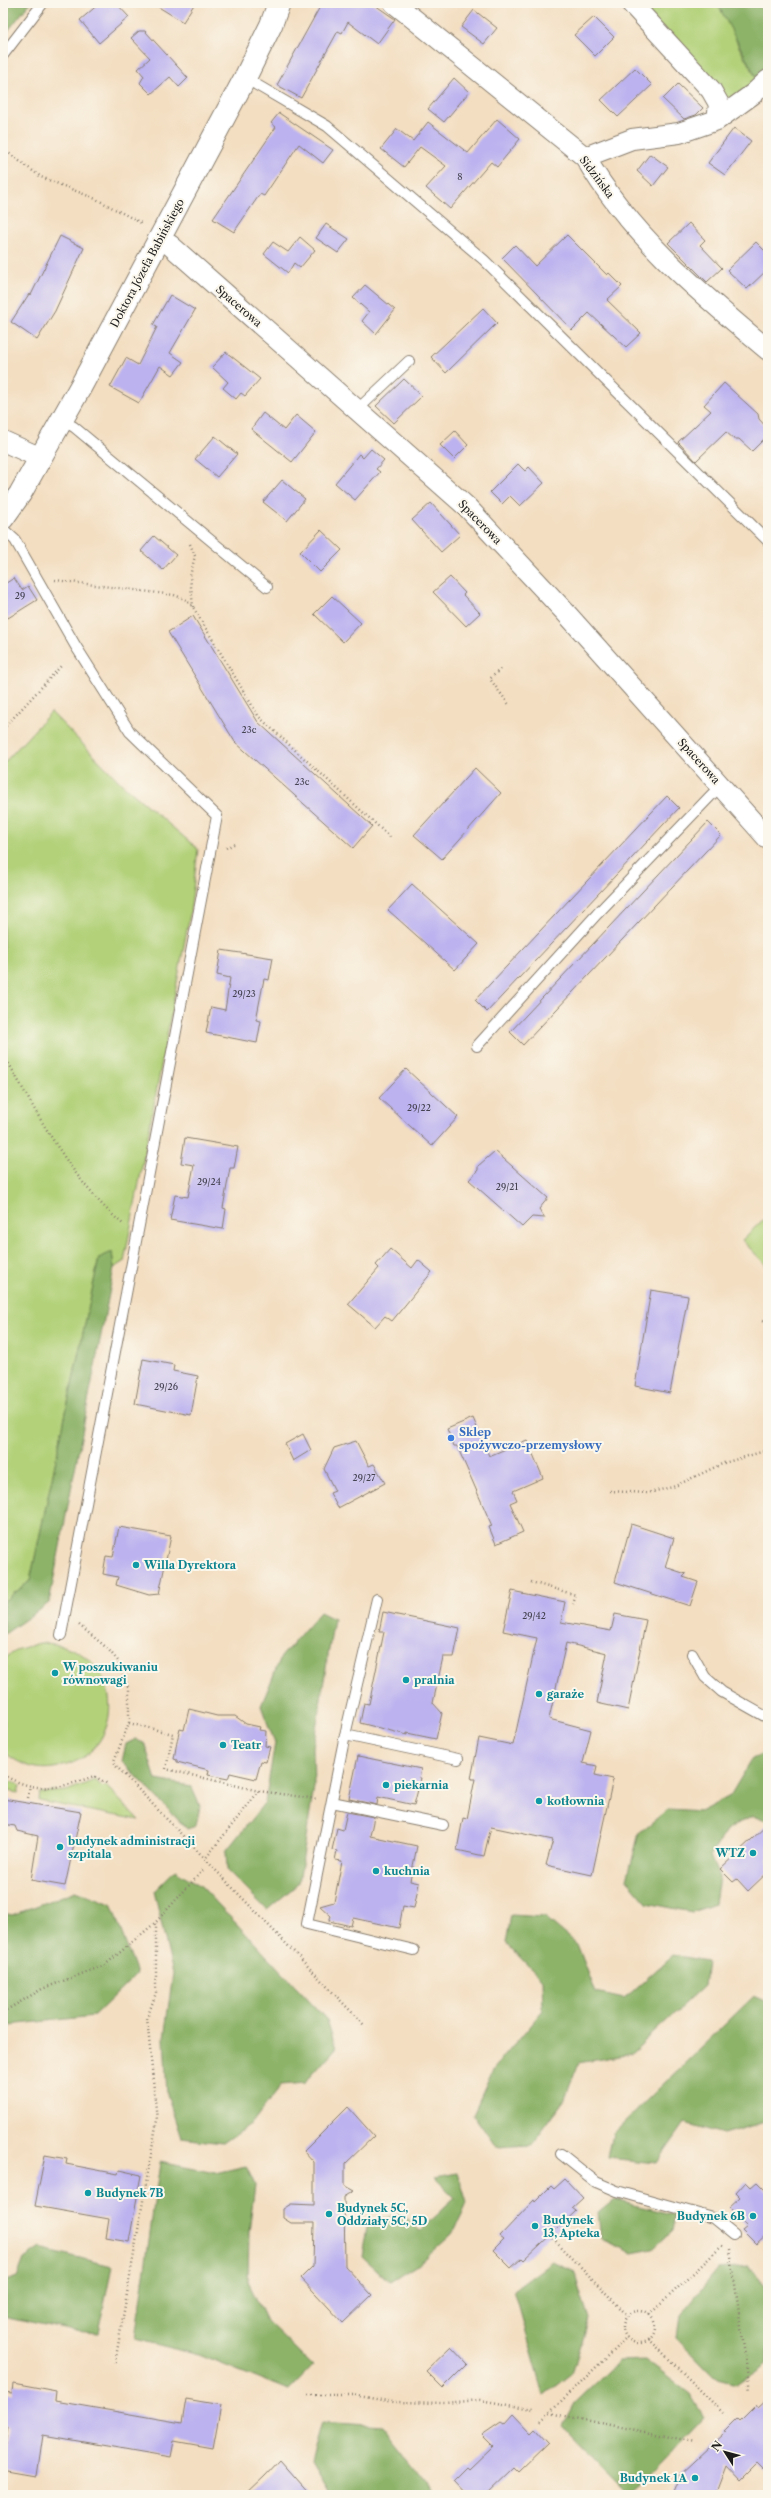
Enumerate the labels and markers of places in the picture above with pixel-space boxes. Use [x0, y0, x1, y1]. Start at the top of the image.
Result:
place label: Sklep spożywczo-przemysłowy [459, 1425, 602, 1452]
marker: Sklep spożywczo-przemysłowy [446, 1433, 456, 1443]
place label: Willa Dyrektora [143, 1558, 237, 1572]
marker: Willa Dyrektora [131, 1560, 141, 1570]
place label: W poszukiwaniu równowagi [62, 1660, 159, 1687]
marker: W poszukiwaniu równowagi [50, 1668, 60, 1678]
place label: pralnia [414, 1673, 455, 1687]
marker: pralnia [401, 1675, 411, 1685]
place label: garaże [546, 1687, 585, 1701]
marker: garaże [534, 1689, 544, 1699]
place label: Teatr [231, 1738, 262, 1752]
marker: Teatr [218, 1740, 228, 1750]
place label: piekarnia [394, 1778, 449, 1792]
marker: piekarnia [381, 1780, 391, 1790]
place label: kotłownia [547, 1794, 605, 1808]
marker: kotłownia [534, 1796, 544, 1806]
place label: budynek administracji szpitala [67, 1834, 195, 1861]
marker: budynek administracji szpitala [55, 1842, 65, 1852]
place label: WTZ [714, 1846, 745, 1860]
marker: WTZ [748, 1848, 758, 1858]
place label: kuchnia [384, 1864, 431, 1878]
marker: kuchnia [371, 1866, 381, 1876]
place label: Budynek 7B [96, 2186, 163, 2200]
marker: Budynek 7B [83, 2188, 93, 2198]
place label: Budynek 5C, Oddziały 5C, 5D [337, 2201, 428, 2228]
marker: Budynek 5C, Oddziały 5C, 5D [324, 2209, 334, 2219]
place label: Budynek 6B [677, 2209, 745, 2223]
marker: Budynek 6B [748, 2211, 758, 2221]
place label: Budynek 13, Apteka [543, 2213, 601, 2240]
marker: Budynek 13, Apteka [530, 2221, 540, 2231]
place label: Budynek 1A [620, 2471, 687, 2485]
marker: Budynek 1A [690, 2473, 700, 2483]

